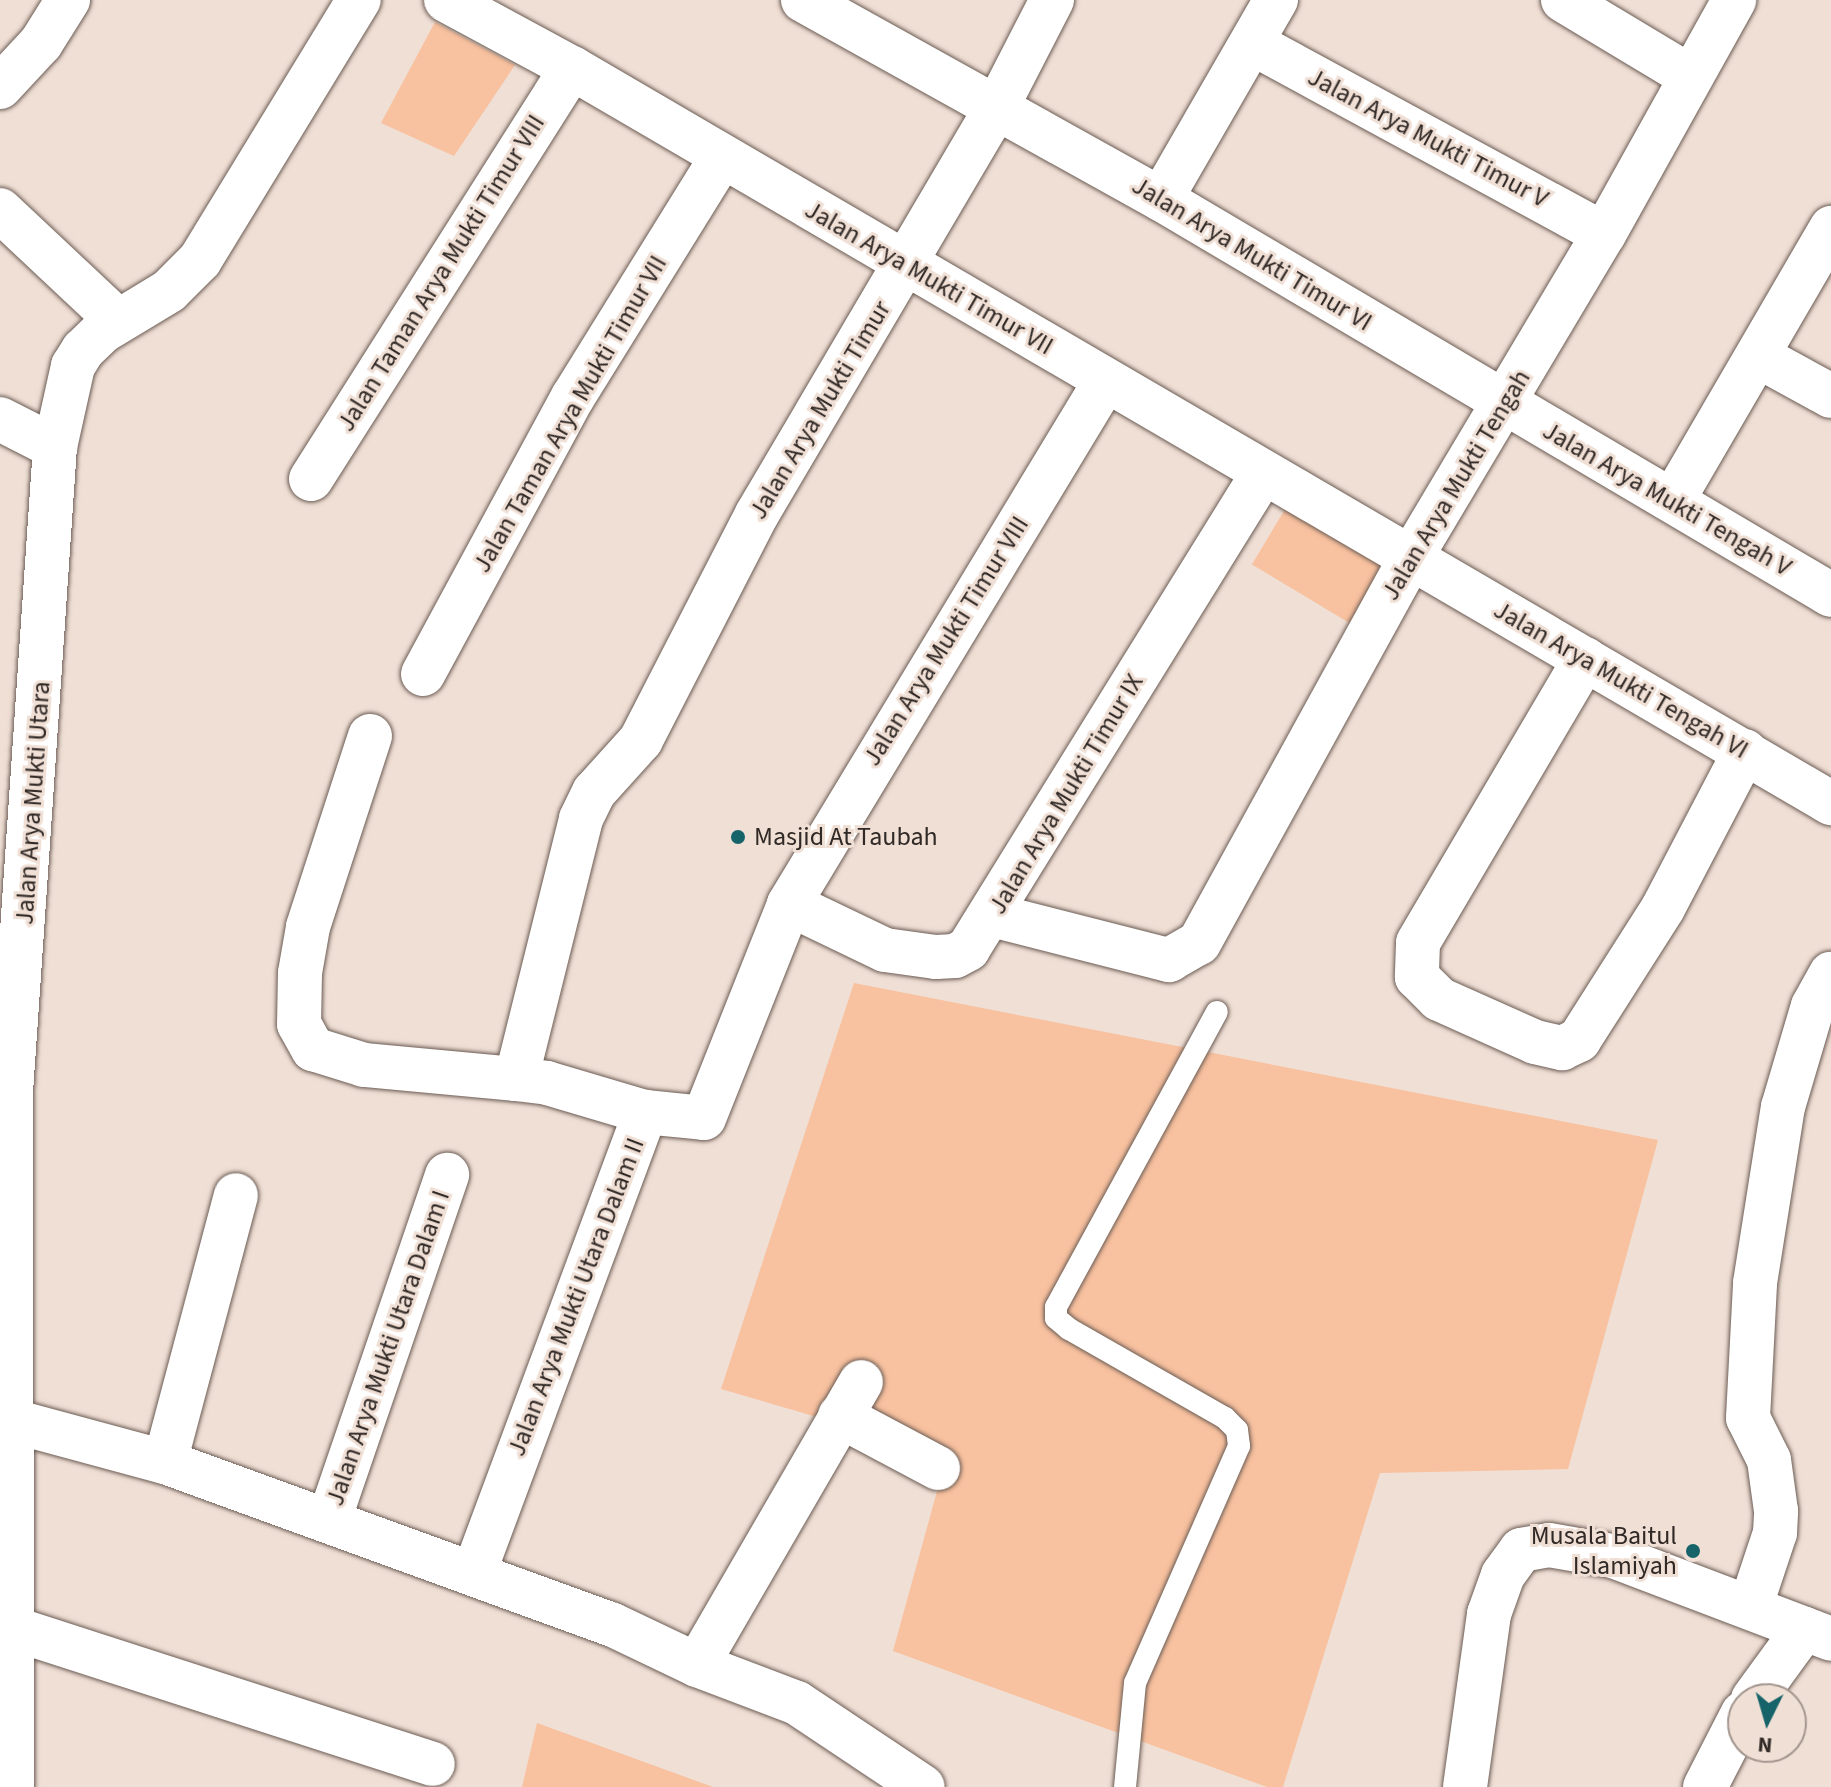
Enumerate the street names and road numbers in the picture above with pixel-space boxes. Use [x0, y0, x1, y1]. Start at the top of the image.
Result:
street label: Jalan Arya Mukti Timur V [1302, 61, 1554, 215]
street label: Jalan Taman Arya Mukti Timur VIII [330, 109, 552, 437]
street label: Jalan Arya Mukti Timur VI [1126, 170, 1378, 338]
street label: Jalan Arya Mukti Timur VII [799, 194, 1059, 362]
street label: Jalan Taman Arya Mukti Timur VII [466, 250, 674, 578]
street label: Jalan Arya Mukti Timur [742, 295, 898, 525]
street label: Jalan Arya Mukti Tengah [1375, 364, 1537, 606]
street label: Jalan Arya Mukti Tengah V [1537, 415, 1797, 583]
street label: Jalan Arya Mukti Timur VIII [856, 510, 1036, 772]
street label: Jalan Arya Mukti Tengah VI [1488, 594, 1754, 766]
street label: Jalan Arya Mukti Timur IX [982, 668, 1150, 920]
street label: Jalan Arya Mukti Utara [9, 680, 57, 926]
street label: Jalan Arya Mukti Utara Dalam II [501, 1134, 651, 1460]
street label: Jalan Arya Mukti Utara Dalam I [319, 1186, 457, 1510]

